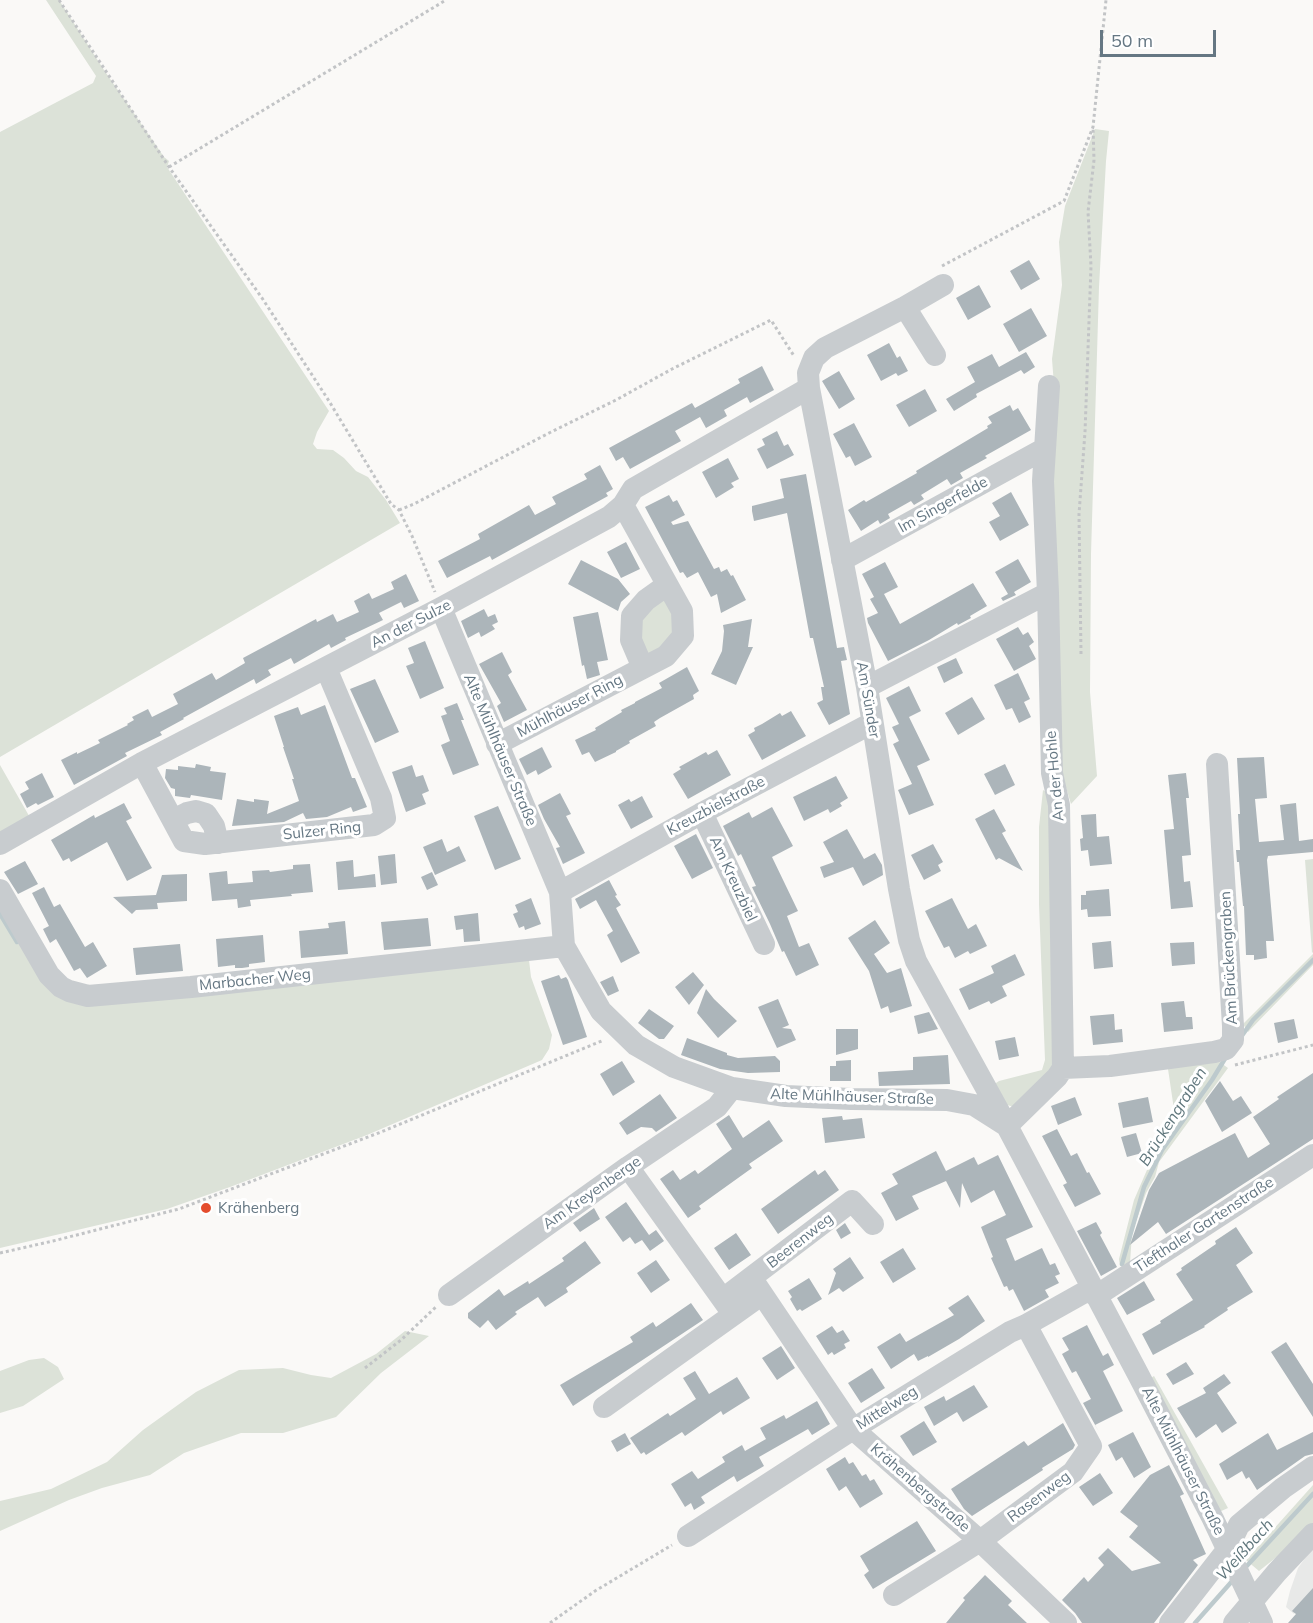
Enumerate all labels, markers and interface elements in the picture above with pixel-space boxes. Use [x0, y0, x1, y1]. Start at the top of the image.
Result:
scale bar [1103, 18, 1218, 56]
text: 50 m [1111, 29, 1153, 52]
street label: Im Singerfelde [895, 473, 991, 537]
street label: An der Sulze [368, 596, 454, 652]
street label: Am Sünder [852, 660, 884, 740]
street label: Alte Mühlhäuser Straße [460, 671, 540, 829]
street label: Mühlhäuser Ring [514, 671, 626, 741]
street label: An der Hohle [1042, 730, 1068, 822]
street label: Kreuzbielstraße [664, 773, 768, 839]
street label: Sulzer Ring [282, 818, 362, 844]
street label: Am Kreuzbiel [705, 834, 761, 924]
street label: Am Brückengraben [1217, 891, 1241, 1025]
street label: Marbacher Weg [198, 965, 312, 995]
water label: Brückengraben [1135, 1064, 1211, 1170]
street label: Alte Mühlhäuser Straße [770, 1085, 934, 1109]
street label: Am Kreyenberge [540, 1152, 644, 1234]
street label: Tiefthaler Gartenstraße [1131, 1173, 1277, 1277]
place label: Krähenberg [218, 1199, 299, 1217]
marker: Krähenberg [199, 1201, 213, 1215]
street label: Beerenweg [763, 1210, 837, 1272]
street label: Mittelweg [853, 1382, 921, 1434]
street label: Alte Mühlhäuser Straße [1138, 1384, 1228, 1538]
street label: Krähenbergstraße [867, 1440, 973, 1536]
street label: Rasenweg [1004, 1468, 1074, 1526]
water label: Weißbach [1212, 1515, 1278, 1585]

